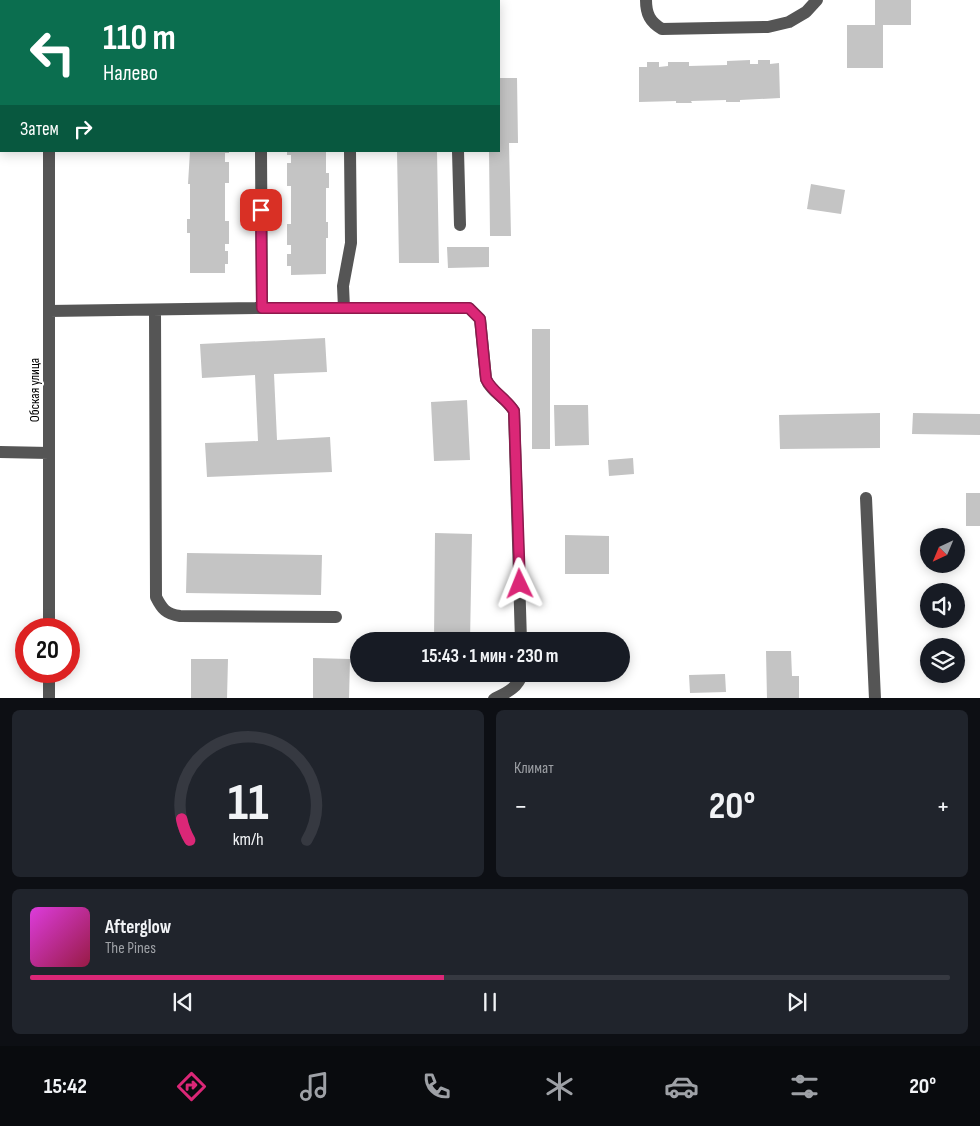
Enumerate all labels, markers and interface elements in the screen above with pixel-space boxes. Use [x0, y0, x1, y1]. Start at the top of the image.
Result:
text: 110 m [103, 17, 176, 60]
icon: left [20, 20, 85, 85]
text: Налево [103, 60, 158, 87]
icon: right [69, 115, 97, 143]
text: Затем [20, 118, 59, 141]
pin [240, 189, 282, 231]
icon: arrive [247, 196, 275, 224]
street label: Обская улица [26, 358, 43, 422]
north arrow [920, 528, 965, 572]
map controls [920, 528, 965, 683]
position arrow [493, 557, 545, 609]
button: sound [920, 583, 965, 628]
speed limit sign: 20 [15, 618, 80, 683]
button: layers [920, 638, 965, 683]
text: 15:43 · 1 мин · 230 m [422, 645, 558, 668]
text: Климат [514, 759, 554, 778]
text: 11 [228, 772, 268, 835]
text: 20° [709, 784, 755, 829]
text: − [514, 790, 528, 823]
text: + [936, 790, 950, 823]
text: km/h [233, 829, 263, 850]
text: Afterglow [105, 916, 171, 939]
text: The Pines [105, 939, 156, 958]
icon: previous [169, 988, 197, 1016]
icon: pause [476, 988, 504, 1016]
icon: next [783, 988, 811, 1016]
icon: directions [174, 1069, 209, 1104]
icon: music [297, 1069, 332, 1104]
icon: phone [419, 1069, 454, 1104]
icon: climate [542, 1069, 577, 1104]
icon: car [664, 1069, 699, 1104]
icon: filters [787, 1069, 822, 1104]
text: 15:42 [44, 1073, 87, 1100]
text: 20° [909, 1073, 936, 1100]

